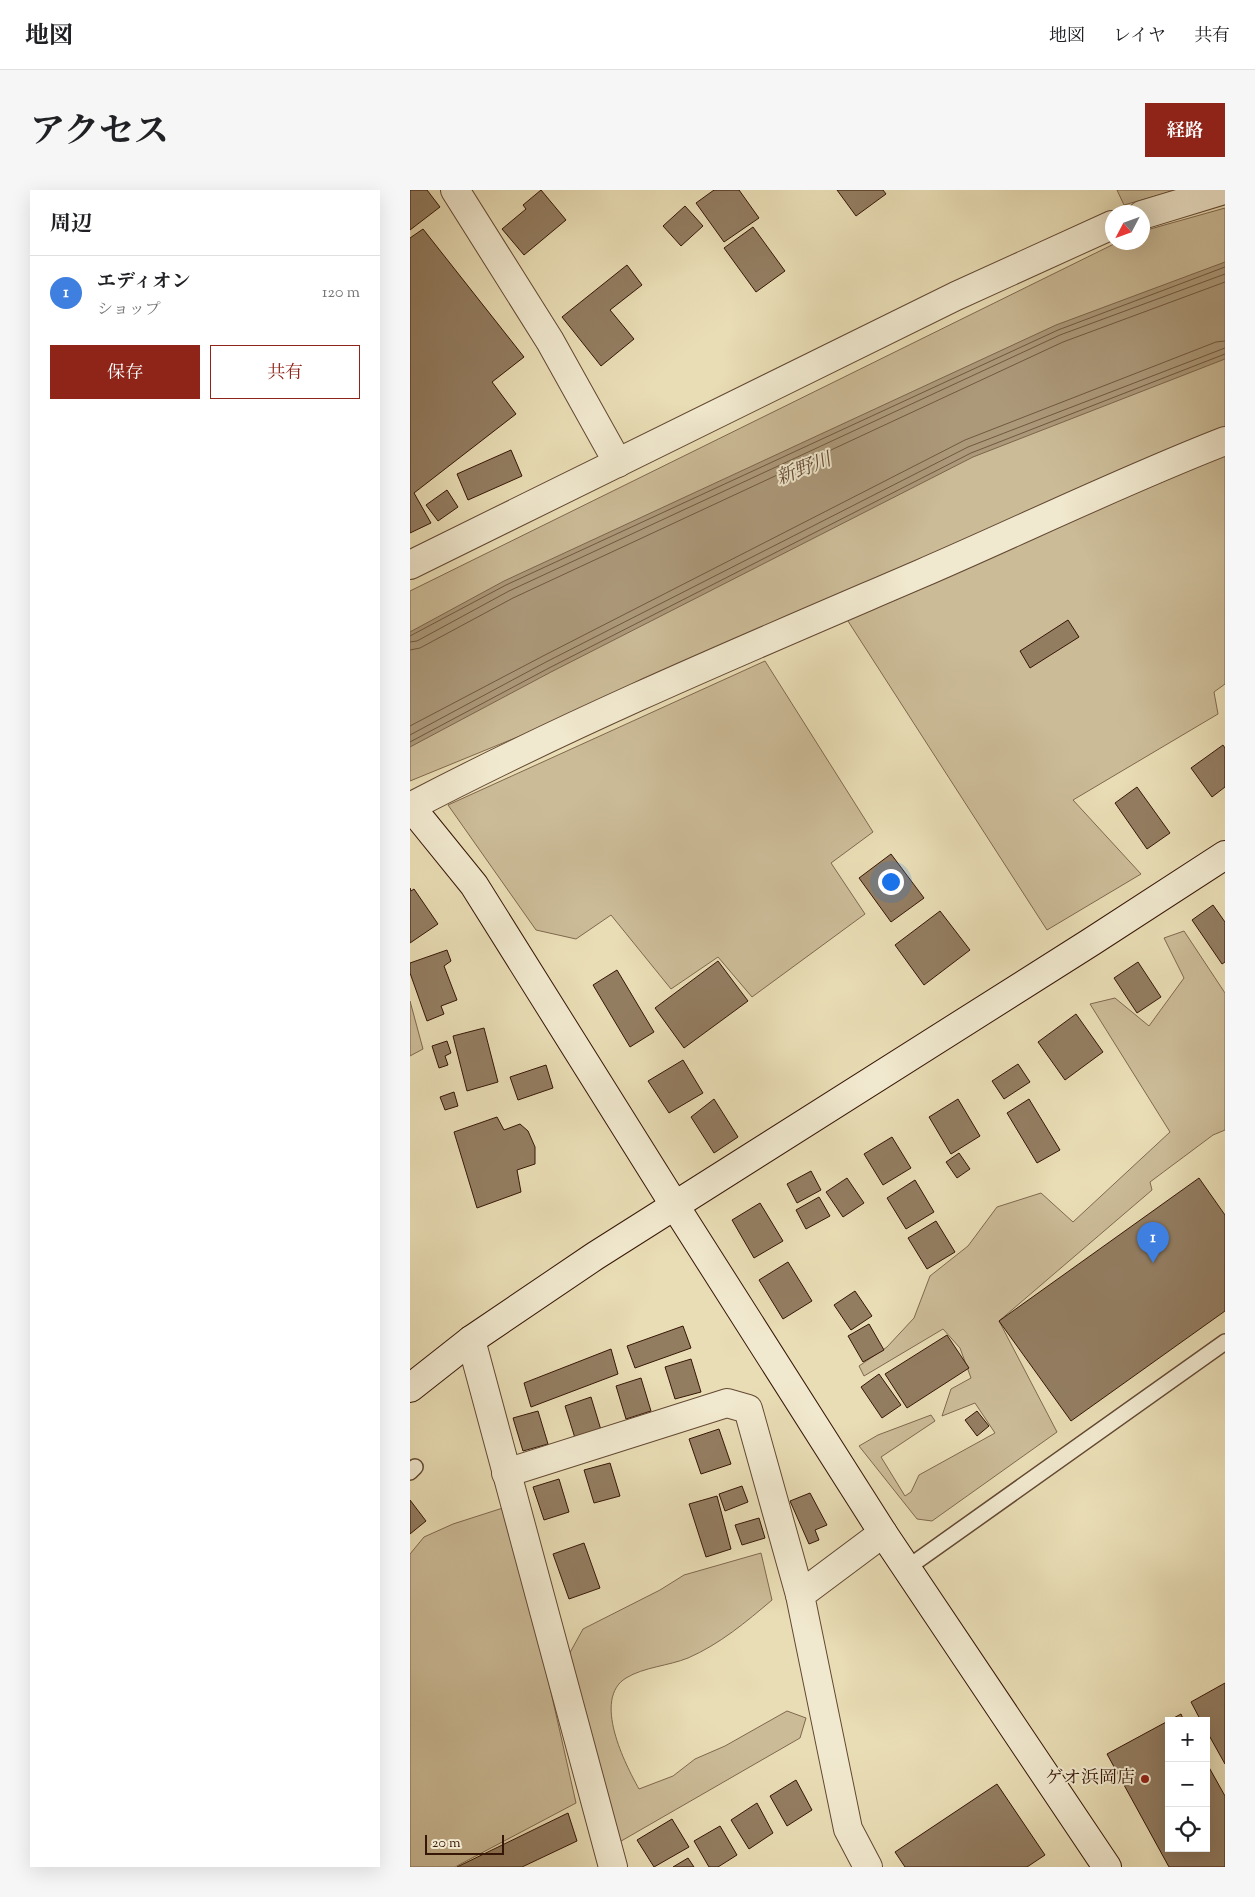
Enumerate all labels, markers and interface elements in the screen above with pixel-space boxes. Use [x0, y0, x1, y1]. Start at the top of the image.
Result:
text: 地図 [25, 20, 73, 54]
text: 地図 [1049, 24, 1085, 50]
text: レイヤ [1113, 24, 1166, 50]
text: 共有 [1194, 24, 1230, 50]
button: 経路 [1145, 103, 1225, 157]
text: アクセス [30, 108, 169, 159]
north arrow [1105, 205, 1150, 250]
text: 周辺 [50, 210, 92, 240]
text: エディオン [97, 269, 190, 296]
text: 1 [63, 282, 69, 305]
text: 120 m [322, 282, 360, 305]
text: ショップ [97, 299, 161, 322]
button: 保存 [50, 345, 200, 399]
button: 共有 [210, 345, 360, 399]
water label: 新野川 [773, 446, 837, 493]
your location [878, 869, 904, 895]
pin: 1 [1137, 1222, 1169, 1263]
map controls [1165, 1717, 1210, 1852]
button: + [1165, 1717, 1210, 1762]
button: − [1165, 1762, 1210, 1807]
place label: ゲオ浜岡店 [1045, 1766, 1135, 1792]
marker: ゲオ浜岡店 [1139, 1773, 1151, 1785]
button: locate [1165, 1807, 1210, 1852]
scale bar [425, 1832, 504, 1855]
text: 20 m [432, 1834, 461, 1854]

